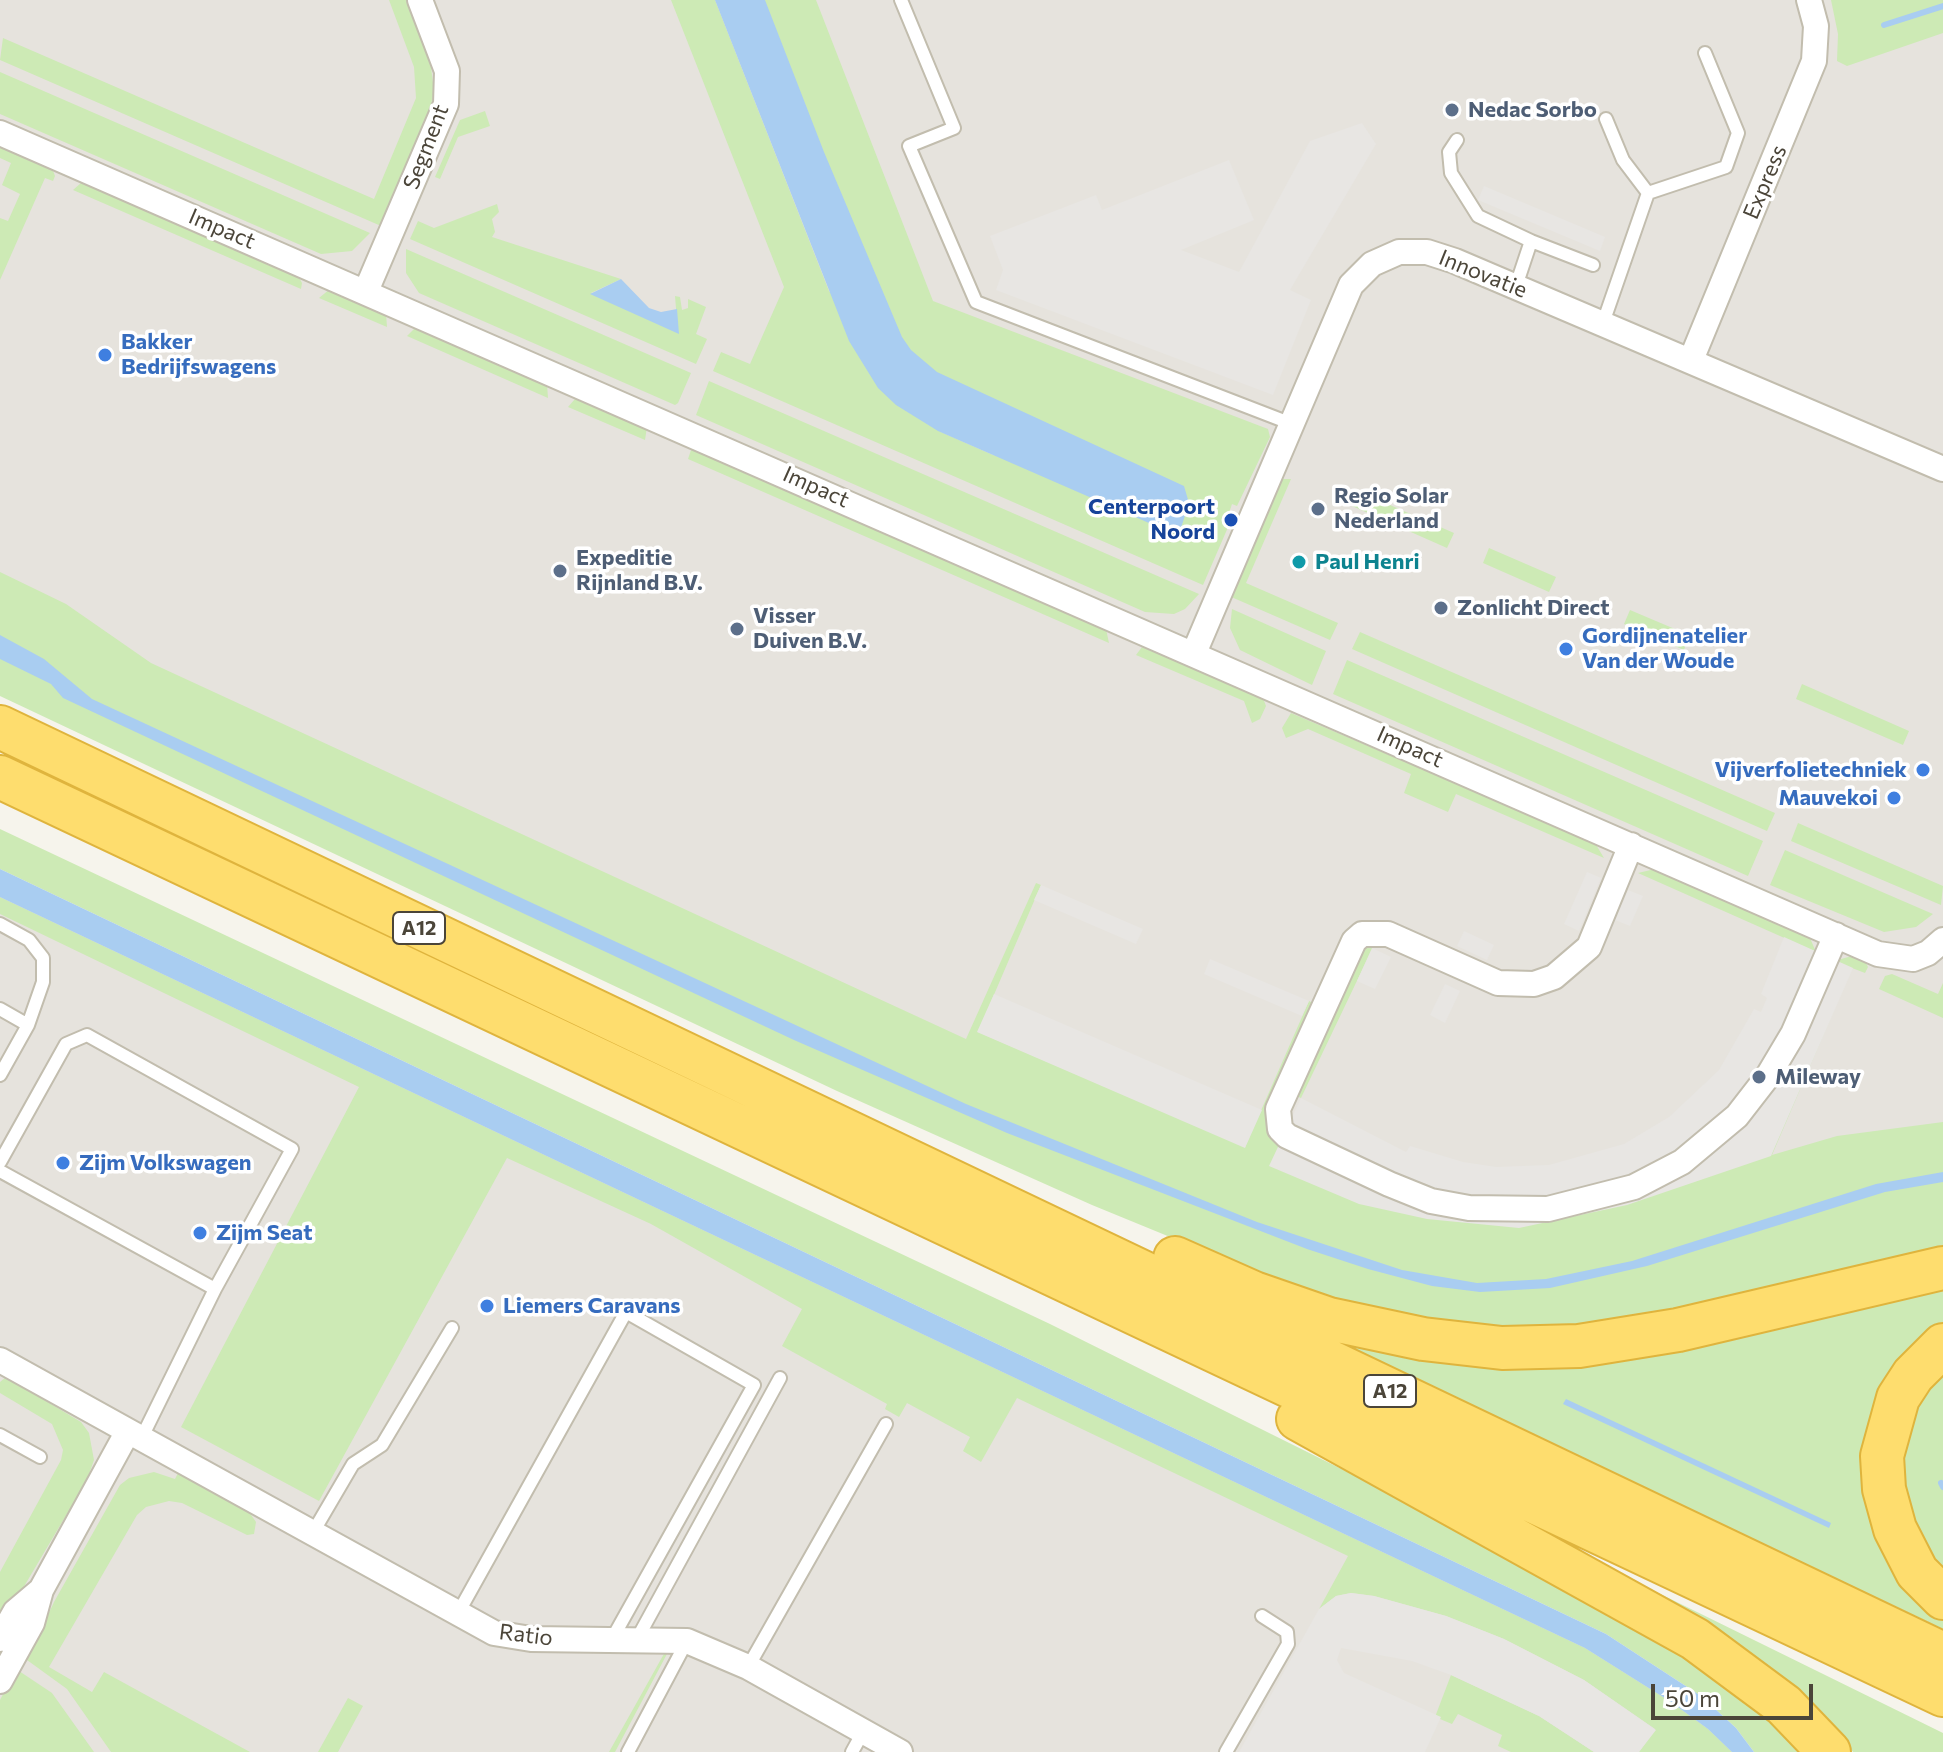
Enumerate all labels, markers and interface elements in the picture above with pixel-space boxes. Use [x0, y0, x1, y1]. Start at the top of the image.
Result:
place label: Nedac Sorbo [1468, 97, 1597, 123]
street label: Segment [398, 101, 454, 193]
marker: Nedac Sorbo [1443, 101, 1461, 119]
street label: Express [1738, 141, 1792, 223]
street label: Impact [185, 203, 259, 255]
street label: Innovatie [1435, 244, 1531, 304]
place label: Bakker Bedrijfswagens [121, 329, 276, 380]
marker: Bakker Bedrijfswagens [96, 346, 114, 364]
street label: Impact [779, 461, 853, 513]
place label: Regio Solar Nederland [1334, 483, 1449, 534]
place label: Centerpoort Noord [1088, 494, 1215, 546]
marker: Regio Solar Nederland [1309, 500, 1327, 518]
marker: Centerpoort Noord [1222, 511, 1240, 529]
place label: Expeditie Rijnland B.V. [576, 545, 703, 596]
place label: Paul Henri [1315, 549, 1420, 575]
marker: Paul Henri [1290, 553, 1308, 571]
marker: Expeditie Rijnland B.V. [551, 562, 569, 580]
place label: Zonlicht Direct [1457, 595, 1610, 621]
marker: Zonlicht Direct [1432, 599, 1450, 617]
place label: Visser Duiven B.V. [753, 603, 867, 654]
marker: Visser Duiven B.V. [728, 620, 746, 638]
place label: Gordijnenatelier Van der Woude [1582, 623, 1747, 674]
marker: Gordijnenatelier Van der Woude [1557, 640, 1575, 658]
street label: Impact [1373, 721, 1447, 773]
place label: Vijverfolietechniek [1714, 757, 1907, 783]
marker: Vijverfolietechniek [1914, 761, 1932, 779]
place label: Mauvekoi [1778, 785, 1878, 811]
marker: Mauvekoi [1885, 789, 1903, 807]
road number: A12 [393, 912, 445, 944]
place label: Mileway [1775, 1064, 1861, 1090]
marker: Mileway [1750, 1068, 1768, 1086]
place label: Zijm Volkswagen [79, 1150, 251, 1176]
marker: Zijm Volkswagen [54, 1154, 72, 1172]
place label: Zijm Seat [216, 1220, 312, 1246]
marker: Zijm Seat [191, 1224, 209, 1242]
place label: Liemers Caravans [503, 1293, 681, 1319]
marker: Liemers Caravans [478, 1297, 496, 1315]
road number: A12 [1364, 1375, 1416, 1407]
street label: Ratio [498, 1619, 554, 1651]
scale bar [1655, 1668, 1817, 1718]
text: 50 m [1665, 1683, 1720, 1712]

